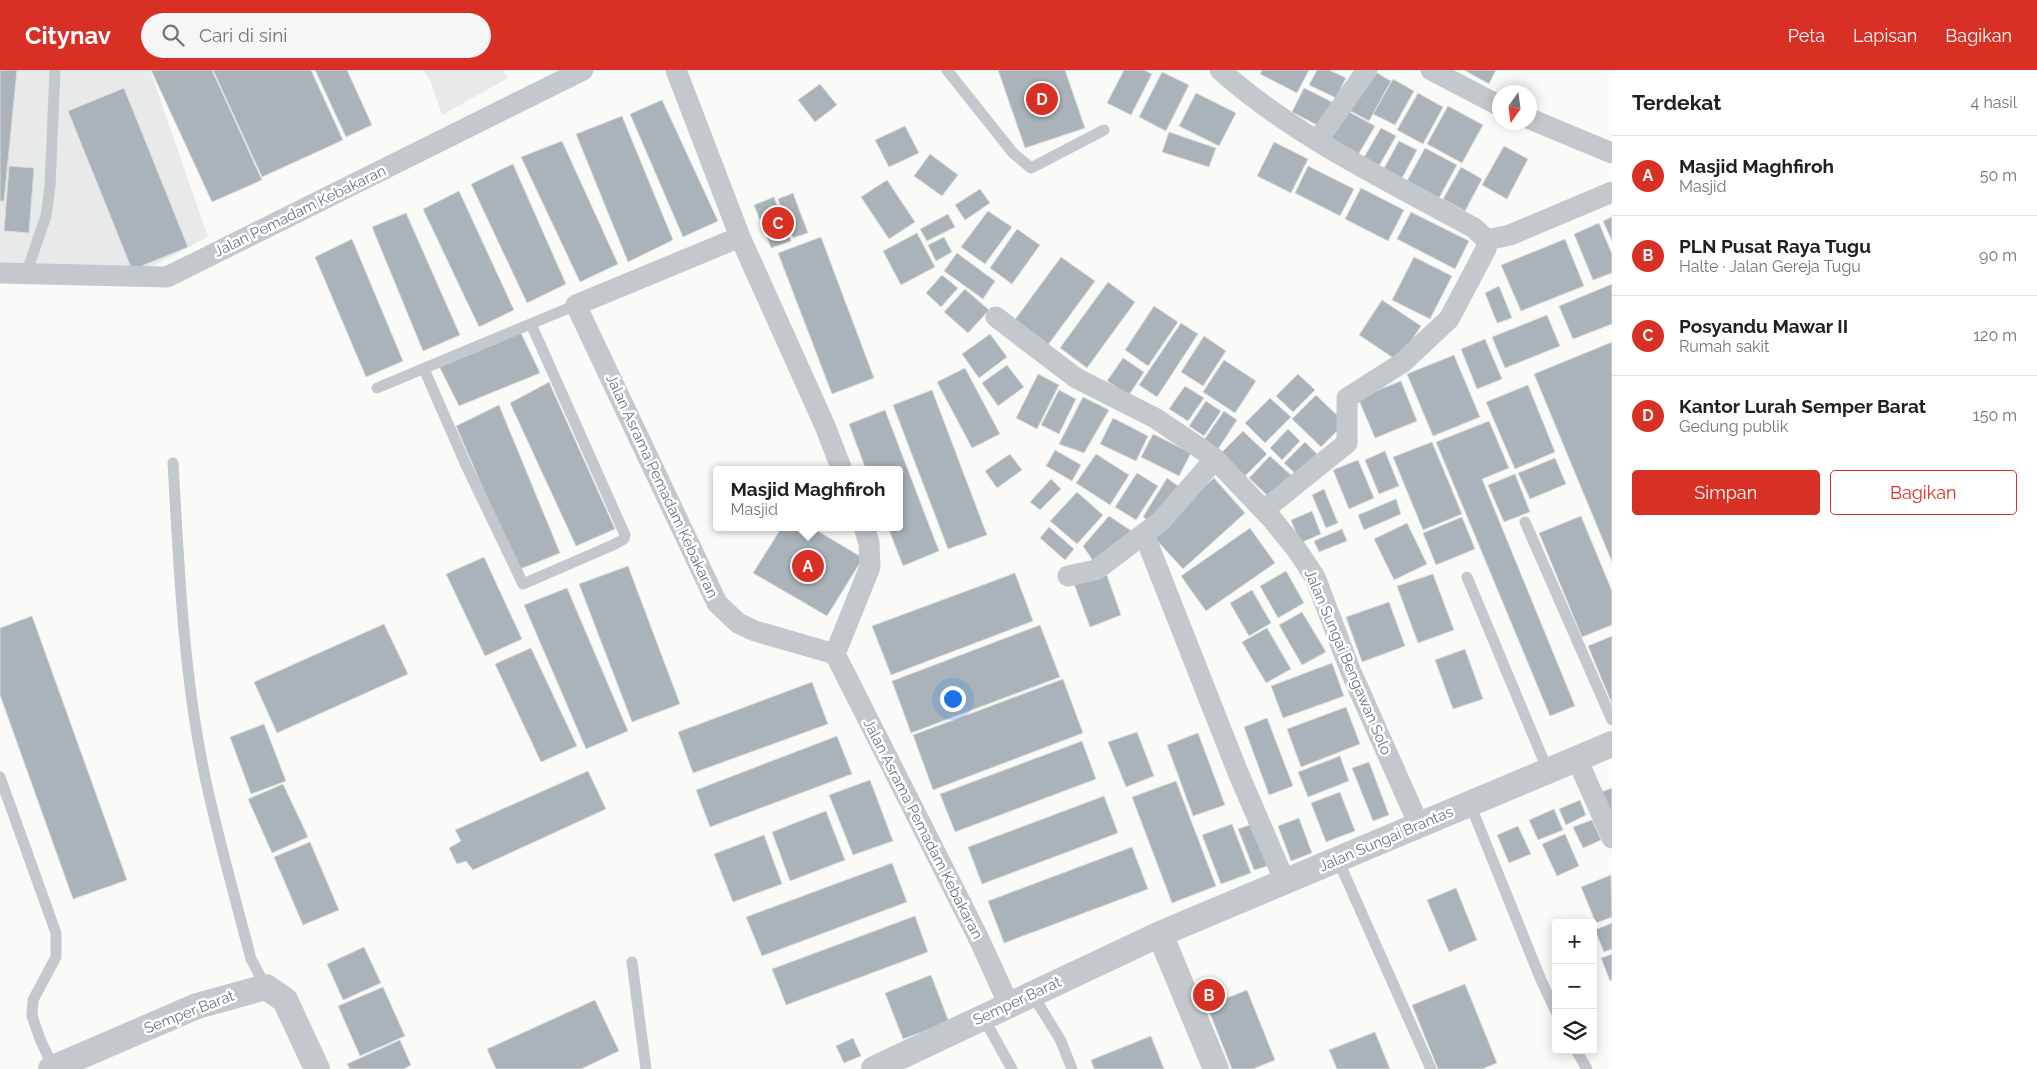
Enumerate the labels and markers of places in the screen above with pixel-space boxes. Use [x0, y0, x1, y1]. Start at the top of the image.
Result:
pin: D [1026, 80, 1058, 118]
pin: C [762, 204, 794, 242]
pin: A [792, 547, 824, 585]
pin: B [1193, 976, 1225, 1014]

